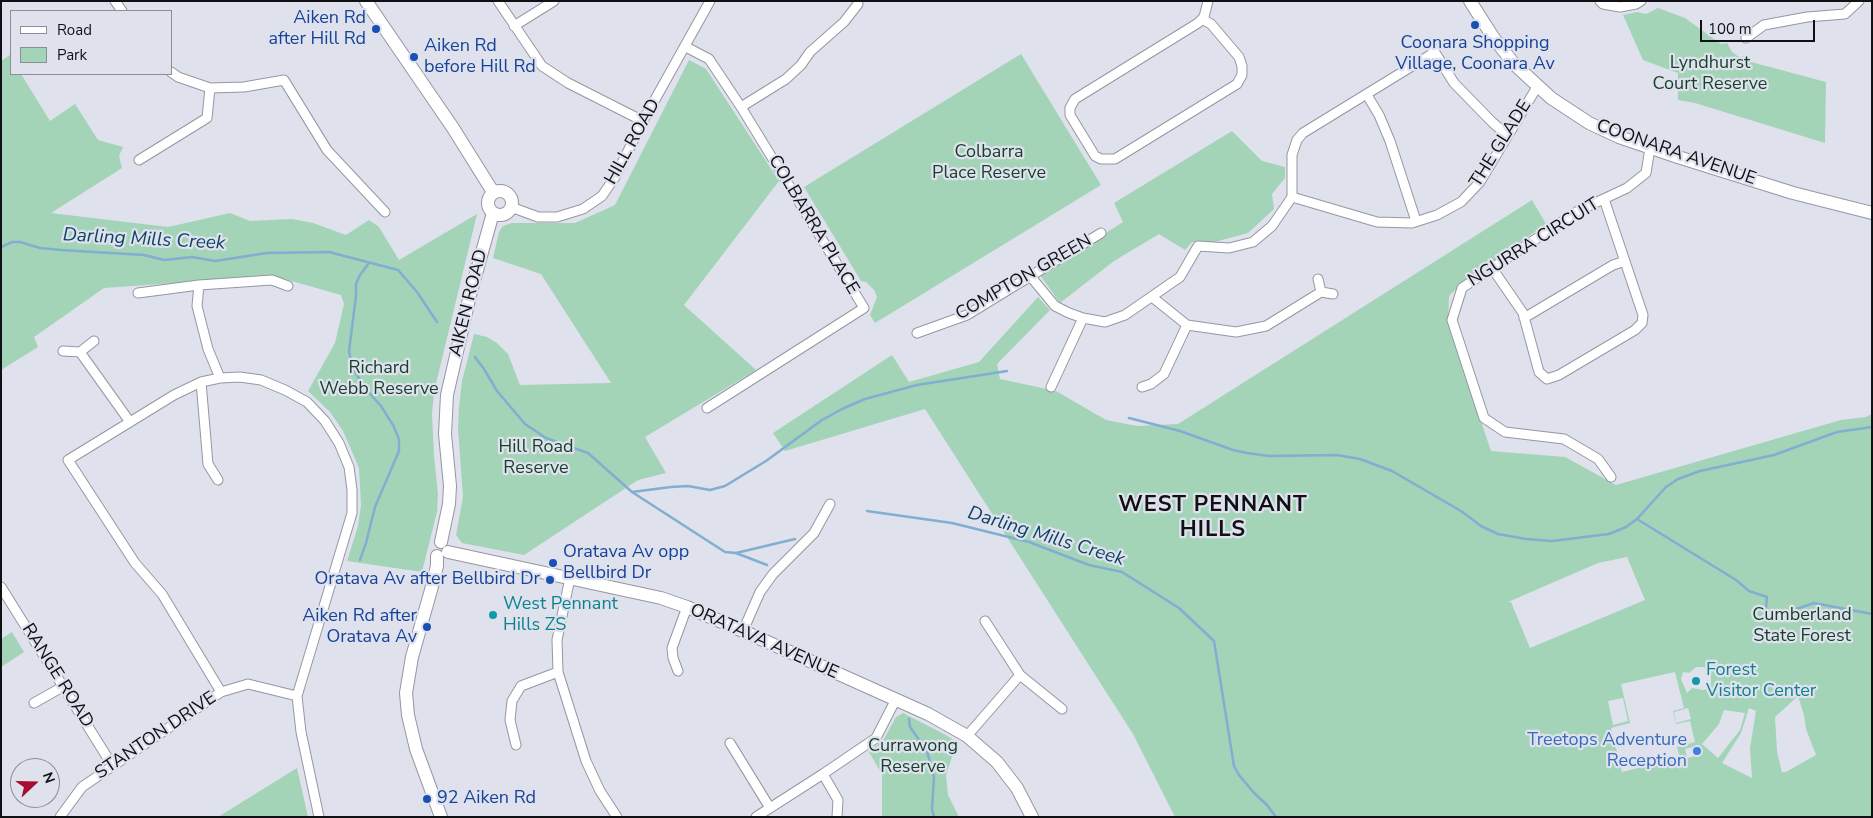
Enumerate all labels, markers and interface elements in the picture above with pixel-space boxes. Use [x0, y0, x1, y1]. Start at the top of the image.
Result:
place label: Aiken Rd after Hill Rd [269, 8, 366, 50]
legend [10, 10, 172, 75]
scale bar [1703, 10, 1818, 42]
marker: Coonara Shopping Village, Coonara Av [1469, 19, 1481, 31]
text: 100 m [1708, 19, 1752, 39]
text: Road [57, 20, 92, 40]
marker: Aiken Rd after Hill Rd [370, 23, 382, 35]
place label: Coonara Shopping Village, Coonara Av [1395, 33, 1555, 76]
place label: Aiken Rd before Hill Rd [424, 36, 536, 78]
text: Park [57, 45, 87, 65]
marker: Aiken Rd before Hill Rd [408, 51, 420, 63]
park label: Lyndhurst Court Reserve [1653, 53, 1767, 96]
street label: HILL ROAD [601, 95, 665, 189]
street label: THE GLADE [1466, 96, 1536, 192]
street label: COONARA AVENUE [1593, 116, 1759, 190]
park label: Colbarra Place Reserve [932, 142, 1046, 184]
street label: COLBARRA PLACE [763, 152, 863, 298]
street label: NGURRA CIRCUIT [1464, 194, 1604, 292]
water label: Darling Mills Creek [62, 224, 226, 256]
street label: COMPTON GREEN [952, 230, 1096, 326]
street label: AIKEN ROAD [445, 247, 493, 359]
park label: Richard Webb Reserve [319, 358, 439, 400]
park label: Hill Road Reserve [498, 437, 574, 479]
district label: WEST PENNANT HILLS [1117, 493, 1309, 544]
water label: Darling Mills Creek [965, 502, 1127, 572]
place label: Oratava Av opp Bellbird Dr [563, 542, 689, 584]
marker: Oratava Av opp Bellbird Dr [547, 557, 559, 569]
place label: Oratava Av after Bellbird Dr [314, 569, 540, 591]
marker: Oratava Av after Bellbird Dr [544, 574, 556, 586]
place label: West Pennant Hills ZS [503, 594, 618, 636]
street label: ORATAVA AVENUE [686, 600, 842, 684]
park label: Cumberland State Forest [1752, 605, 1852, 648]
place label: Aiken Rd after Oratava Av [302, 606, 417, 649]
marker: West Pennant Hills ZS [487, 609, 499, 621]
street label: RANGE ROAD [16, 620, 98, 732]
marker: Aiken Rd after Oratava Av [421, 621, 433, 633]
place label: Forest Visitor Center [1706, 660, 1816, 702]
marker: Forest Visitor Center [1690, 675, 1702, 687]
street label: STANTON DRIVE [91, 688, 221, 784]
place label: Treetops Adventure Reception [1527, 730, 1687, 772]
park label: Currawong Reserve [868, 736, 958, 779]
marker: Treetops Adventure Reception [1691, 745, 1703, 757]
north arrow [10, 758, 60, 808]
text: N [38, 769, 59, 786]
place label: 92 Aiken Rd [437, 788, 536, 810]
marker: 92 Aiken Rd [421, 793, 433, 805]

